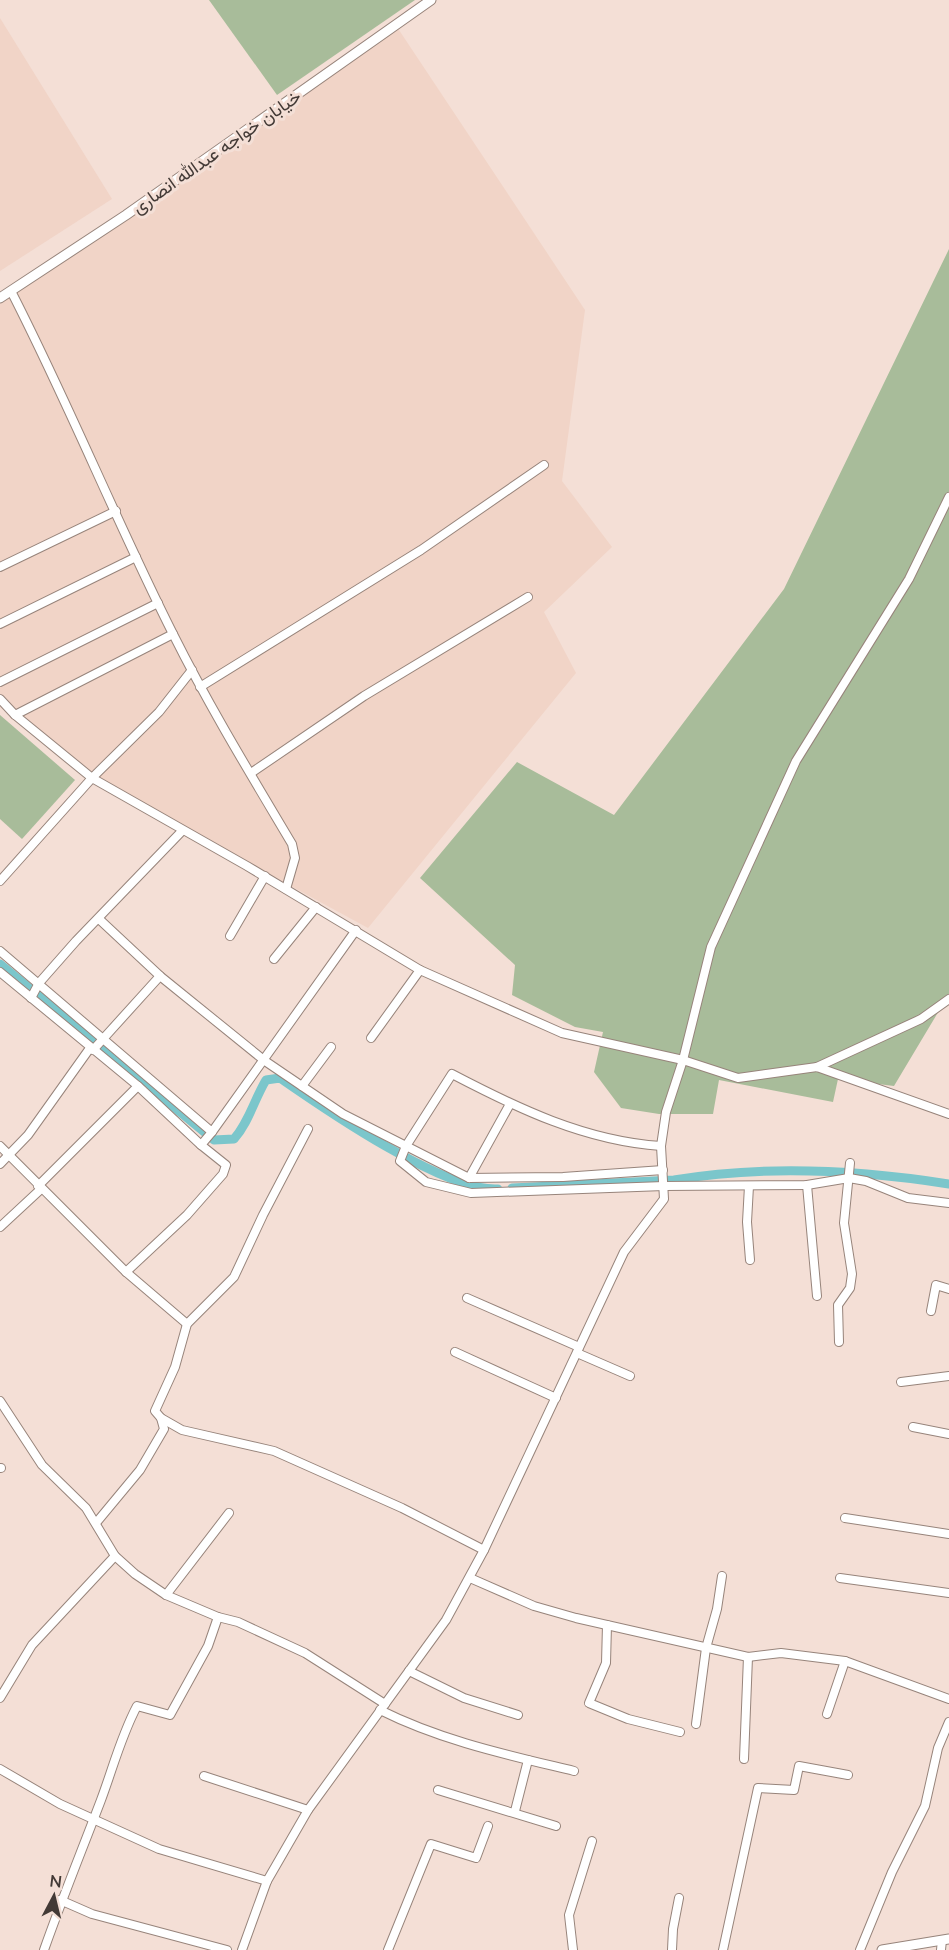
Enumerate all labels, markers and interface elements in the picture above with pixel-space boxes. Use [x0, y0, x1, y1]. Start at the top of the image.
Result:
street label: خیابان خواجه عبدالله انصاری [127, 84, 305, 219]
north arrow [24, 1866, 84, 1926]
text: N [49, 1870, 63, 1891]

